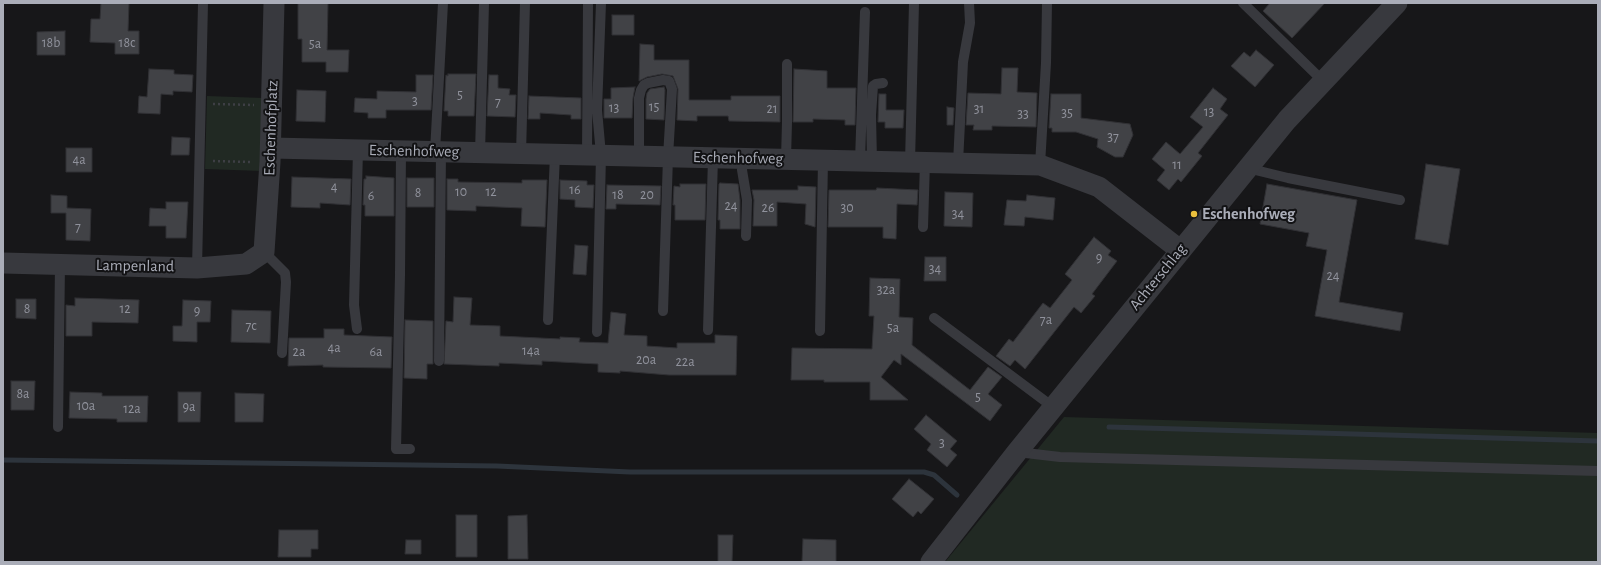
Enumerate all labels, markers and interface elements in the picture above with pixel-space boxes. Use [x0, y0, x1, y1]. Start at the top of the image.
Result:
house number: 18b [42, 35, 60, 51]
house number: 18c [119, 35, 135, 51]
house number: 5a [309, 36, 321, 52]
street label: Eschenhofplatz [260, 80, 282, 176]
house number: 5 [457, 87, 463, 103]
house number: 3 [412, 93, 418, 109]
house number: 7 [495, 94, 501, 110]
house number: 15 [649, 99, 659, 115]
house number: 13 [609, 100, 619, 116]
house number: 21 [766, 101, 778, 117]
house number: 31 [974, 101, 984, 117]
house number: 13 [1204, 104, 1214, 120]
house number: 35 [1061, 105, 1073, 121]
house number: 33 [1017, 106, 1029, 122]
house number: 37 [1107, 129, 1119, 145]
street label: Eschenhofweg [369, 141, 459, 161]
street label: Eschenhofweg [693, 148, 783, 168]
house number: 4a [72, 152, 86, 168]
house number: 11 [1172, 157, 1182, 173]
house number: 4 [331, 179, 337, 195]
house number: 16 [569, 182, 581, 198]
house number: 10 [455, 184, 467, 200]
house number: 12 [485, 184, 497, 200]
house number: 8 [415, 185, 421, 201]
house number: 18 [612, 187, 624, 203]
house number: 20 [640, 187, 654, 203]
house number: 6 [368, 188, 374, 204]
house number: 24 [724, 198, 738, 214]
house number: 26 [762, 200, 774, 216]
house number: 30 [840, 200, 854, 216]
place label: Eschenhofweg [1202, 204, 1295, 224]
house number: 34 [952, 206, 964, 222]
marker: Eschenhofweg [1189, 209, 1199, 219]
house number: 7 [75, 219, 81, 235]
street label: Achterschlag [1125, 240, 1191, 314]
house number: 9 [1096, 250, 1102, 266]
street label: Lampenland [96, 256, 174, 276]
house number: 34 [929, 261, 941, 277]
house number: 24 [1326, 268, 1340, 284]
house number: 32a [877, 282, 895, 298]
house number: 8 [24, 301, 30, 317]
house number: 12 [119, 301, 131, 317]
house number: 9 [194, 303, 200, 319]
house number: 7a [1040, 312, 1052, 328]
house number: 7c [245, 318, 257, 334]
house number: 5a [887, 320, 899, 336]
house number: 4a [327, 340, 341, 356]
house number: 14a [522, 343, 540, 359]
house number: 2a [293, 344, 305, 360]
house number: 6a [369, 344, 383, 360]
house number: 20a [636, 352, 656, 368]
house number: 22a [675, 354, 695, 370]
house number: 8a [16, 386, 30, 402]
house number: 5 [975, 389, 981, 405]
house number: 10a [77, 398, 95, 414]
house number: 9a [182, 399, 196, 415]
house number: 12a [123, 401, 141, 417]
house number: 3 [939, 435, 945, 451]

